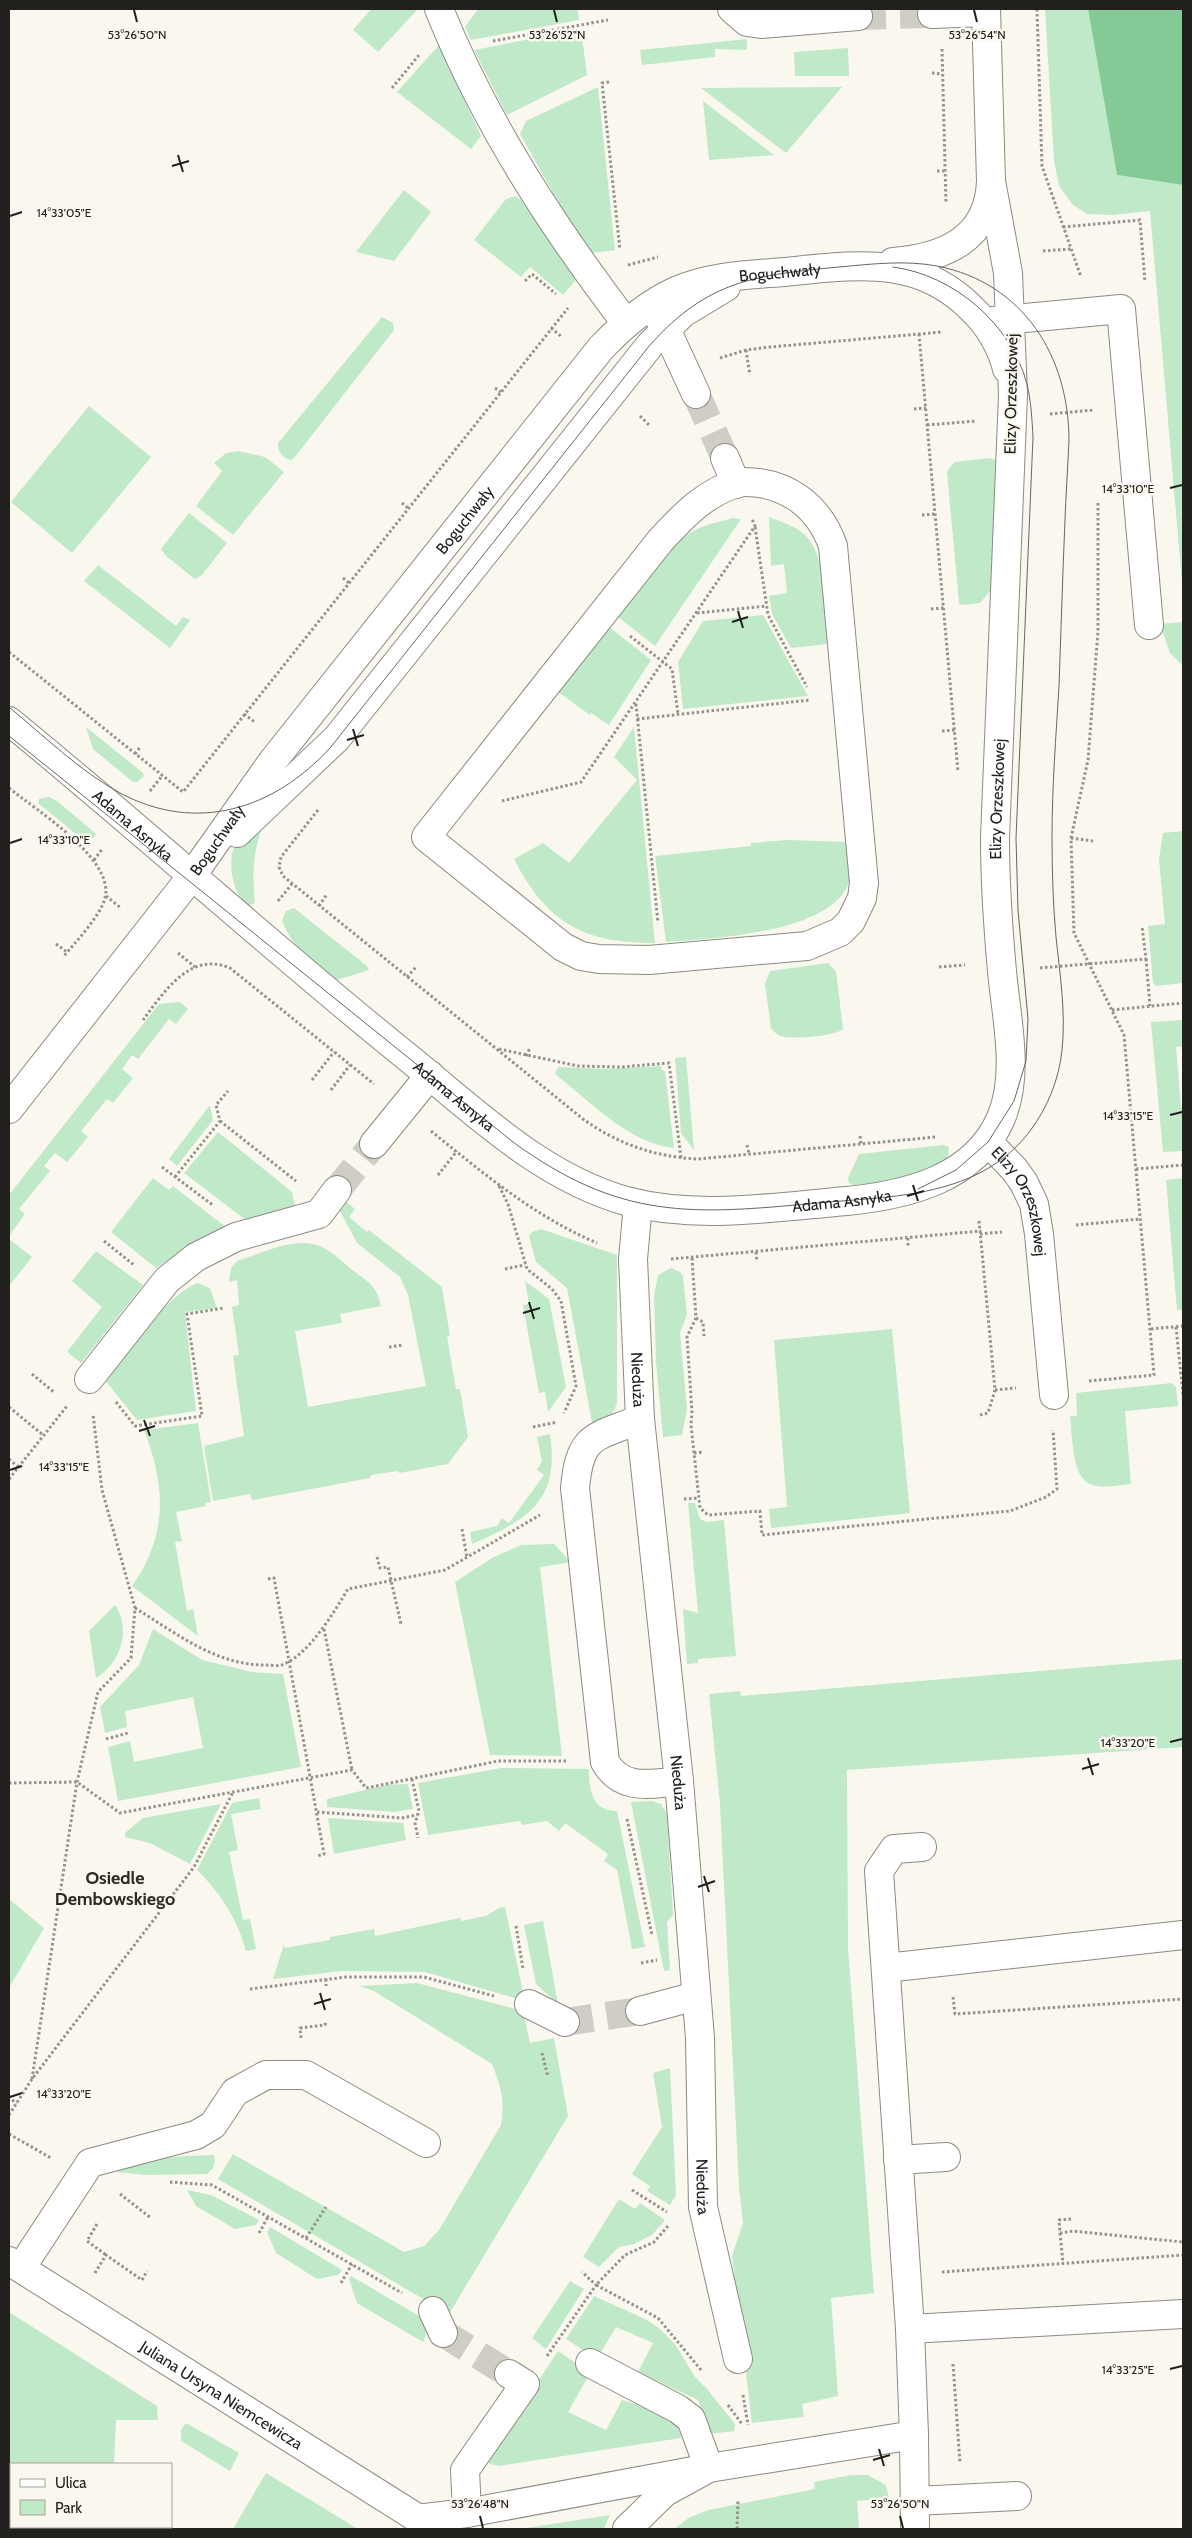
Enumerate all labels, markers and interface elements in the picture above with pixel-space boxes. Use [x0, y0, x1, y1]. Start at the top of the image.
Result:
text: 53°26'50"N [108, 27, 166, 42]
text: 53°26'52"N [529, 27, 585, 42]
text: 53°26'54"N [948, 27, 1006, 42]
text: 14°33'05"E [37, 205, 92, 220]
street label: Boguchwały [738, 259, 822, 285]
street label: Elizy Orzeszkowej [1000, 333, 1022, 455]
text: 14°33'10"E [1102, 481, 1154, 496]
street label: Boguchwały [432, 482, 497, 558]
street label: Elizy Orzeszkowej [985, 738, 1009, 860]
street label: Adama Asnyka [89, 786, 177, 865]
street label: Boguchwały [186, 801, 248, 879]
text: 14°33'10"E [38, 832, 90, 847]
street label: Adama Asnyka [410, 1057, 499, 1135]
text: 14°33'15"E [1103, 1108, 1153, 1123]
street label: Elizy Orzeszkowej [988, 1142, 1051, 1257]
street label: Adama Asnyka [791, 1185, 893, 1216]
street label: Nieduża [628, 1352, 649, 1408]
text: 14°33'15"E [39, 1459, 89, 1474]
text: 14°33'20"E [1101, 1735, 1156, 1750]
street label: Nieduża [667, 1754, 691, 1811]
district label: Osiedle Dembowskiego [55, 1867, 175, 1910]
text: 14°33'20"E [37, 2086, 92, 2101]
street label: Nieduża [693, 2159, 714, 2217]
street label: Juliana Ursyna Niemcewicza [136, 2336, 306, 2453]
text: 14°33'25"E [1102, 2362, 1155, 2377]
legend [10, 2463, 172, 2528]
text: Ulica [55, 2474, 87, 2492]
text: 53°26'48"N [451, 2496, 509, 2511]
text: 53°26'50"N [871, 2496, 929, 2511]
text: Park [55, 2499, 82, 2517]

